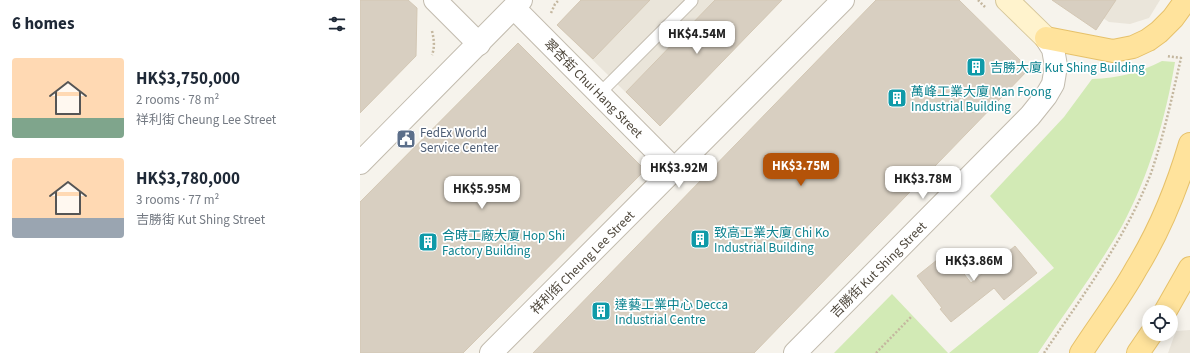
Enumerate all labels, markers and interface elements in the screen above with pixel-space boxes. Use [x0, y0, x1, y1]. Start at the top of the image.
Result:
text: 6 homes [12, 12, 74, 36]
icon: filters [326, 13, 348, 35]
pin: HK$4.54M [656, 21, 738, 55]
text: HK$4.54M [668, 25, 726, 43]
street label: 翠杏街 Chui Hang Street [540, 35, 647, 142]
building icon: 吉勝大廈 Kut Shing Building [965, 56, 987, 78]
place label: 吉勝大廈 Kut Shing Building [990, 59, 1145, 77]
text: HK$3,750,000 [136, 67, 240, 91]
icon: home [44, 74, 92, 122]
place label: 萬峰工業大廈 Man Foong Industrial Building [911, 83, 1052, 116]
building icon: 萬峰工業大廈 Man Foong Industrial Building [886, 87, 908, 109]
text: 2 rooms · 78 m² [136, 91, 219, 109]
text: 祥利街 Cheung Lee Street [136, 111, 276, 129]
place label: FedEx World Service Center [420, 124, 499, 157]
public building icon: FedEx World Service Center [395, 128, 417, 150]
pin: HK$3.75M [760, 153, 842, 187]
pin: HK$3.92M [638, 155, 720, 189]
text: HK$3.75M [772, 157, 830, 175]
text: HK$3.92M [650, 159, 708, 177]
pin: HK$3.78M [882, 166, 964, 200]
text: HK$3,780,000 [136, 167, 240, 191]
text: HK$3.78M [894, 170, 952, 188]
icon: home [44, 174, 92, 222]
pin: HK$5.95M [441, 176, 523, 210]
text: HK$5.95M [453, 180, 511, 198]
text: 3 rooms · 77 m² [136, 191, 219, 209]
street label: 祥利街 Cheung Lee Street [527, 206, 639, 319]
text: 吉勝街 Kut Shing Street [136, 211, 265, 229]
street label: 吉勝街 Kut Shing Street [827, 217, 931, 322]
place label: 致高工業大廈 Chi Ko Industrial Building [714, 224, 829, 257]
place label: 合時工廠大廈 Hop Shi Factory Building [442, 227, 565, 260]
building icon: 致高工業大廈 Chi Ko Industrial Building [689, 228, 711, 250]
building icon: 合時工廠大廈 Hop Shi Factory Building [417, 231, 439, 253]
pin: HK$3.86M [933, 248, 1015, 282]
text: HK$3.86M [945, 252, 1003, 270]
place label: 達藝工業中心 Decca Industrial Centre [615, 296, 728, 329]
building icon: 達藝工業中心 Decca Industrial Centre [590, 300, 612, 322]
map controls [1142, 305, 1178, 341]
button: locate [1142, 305, 1178, 341]

